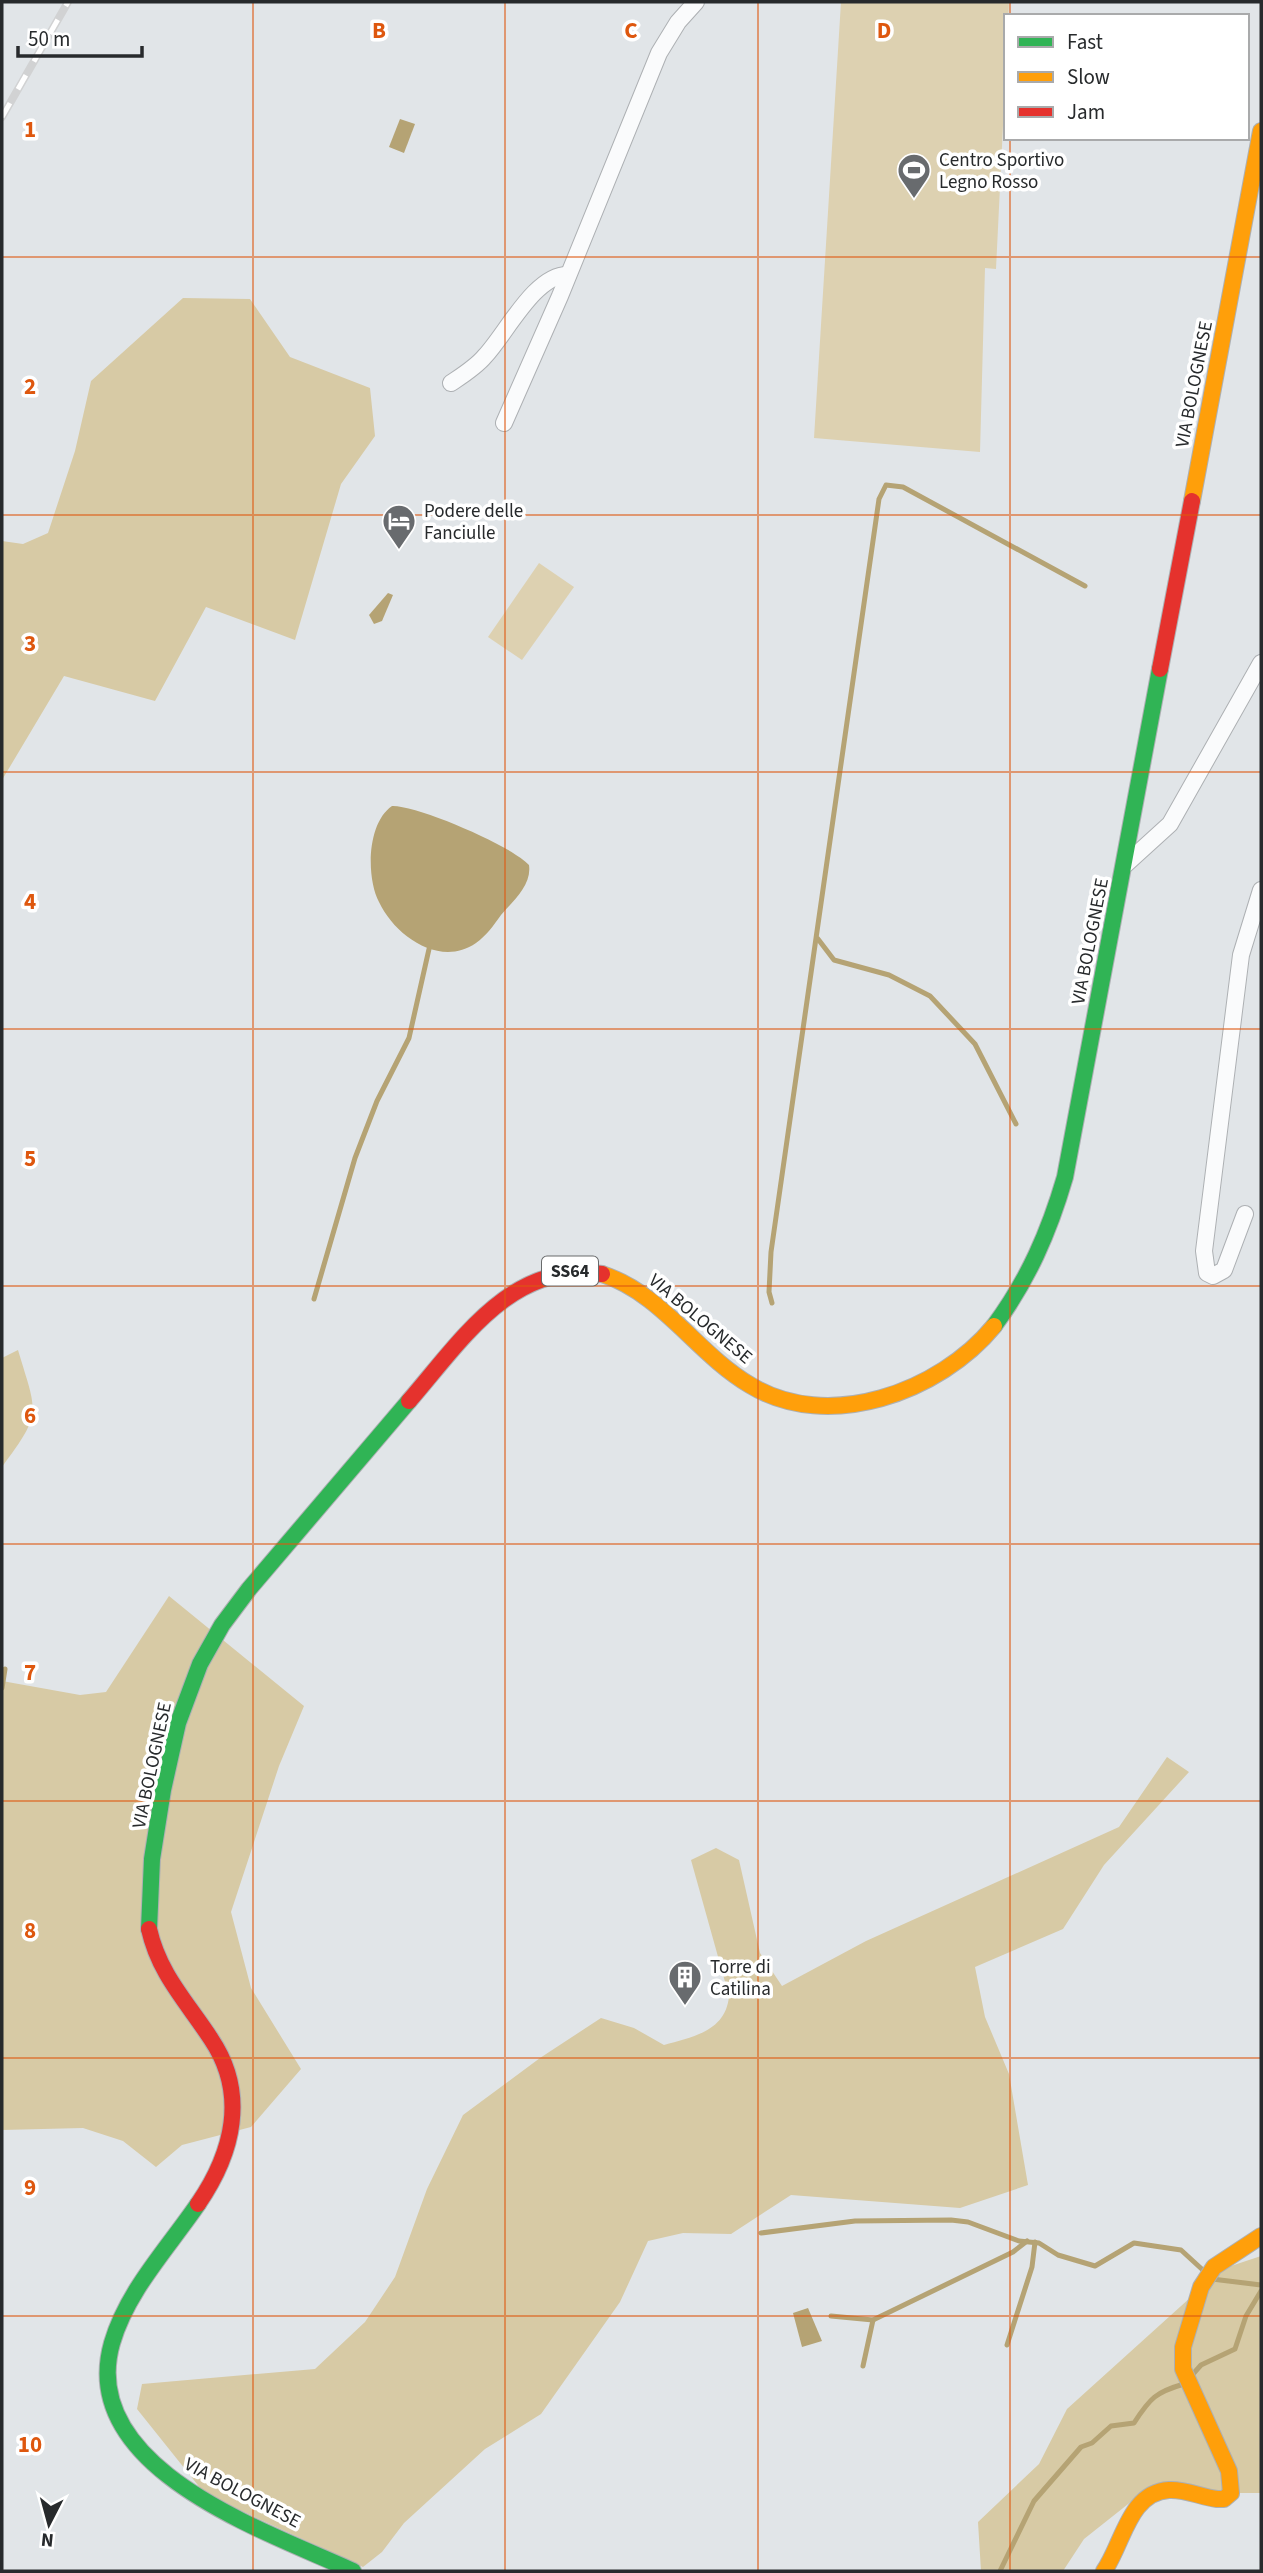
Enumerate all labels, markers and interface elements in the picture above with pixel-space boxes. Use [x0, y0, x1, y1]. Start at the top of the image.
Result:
scale bar [18, 14, 142, 58]
text: B [372, 14, 386, 47]
text: C [624, 14, 638, 47]
text: D [877, 14, 891, 47]
legend [1004, 14, 1249, 140]
text: 50 m [28, 24, 70, 54]
text: Fast [1067, 27, 1103, 57]
text: Slow [1067, 62, 1110, 92]
text: Jam [1067, 97, 1105, 127]
text: 1 [24, 113, 36, 146]
place label: Centro Sportivo Legno Rosso [939, 147, 1064, 196]
sports icon: Centro Sportivo Legno Rosso [895, 151, 933, 200]
street label: VIA BOLOGNESE [1169, 319, 1220, 450]
text: 2 [24, 370, 36, 403]
place label: Podere delle Fanciulle [424, 498, 523, 547]
hotel icon: Podere delle Fanciulle [380, 502, 418, 551]
text: 3 [24, 627, 36, 660]
street label: VIA BOLOGNESE [1065, 876, 1116, 1007]
text: 4 [24, 885, 36, 918]
text: 5 [24, 1142, 36, 1175]
road number: SS64 [542, 1256, 598, 1286]
street label: VIA BOLOGNESE [642, 1268, 758, 1371]
text: 6 [24, 1399, 36, 1432]
text: 7 [24, 1656, 36, 1689]
street label: VIA BOLOGNESE [126, 1700, 179, 1831]
text: 8 [24, 1914, 36, 1947]
place label: Torre di Catilina [710, 1954, 771, 2003]
building icon: Torre di Catilina [666, 1958, 704, 2007]
text: 9 [24, 2171, 36, 2204]
text: 10 [18, 2428, 42, 2461]
street label: VIA BOLOGNESE [179, 2451, 305, 2535]
north arrow [14, 2489, 84, 2559]
text: N [40, 2525, 55, 2554]

